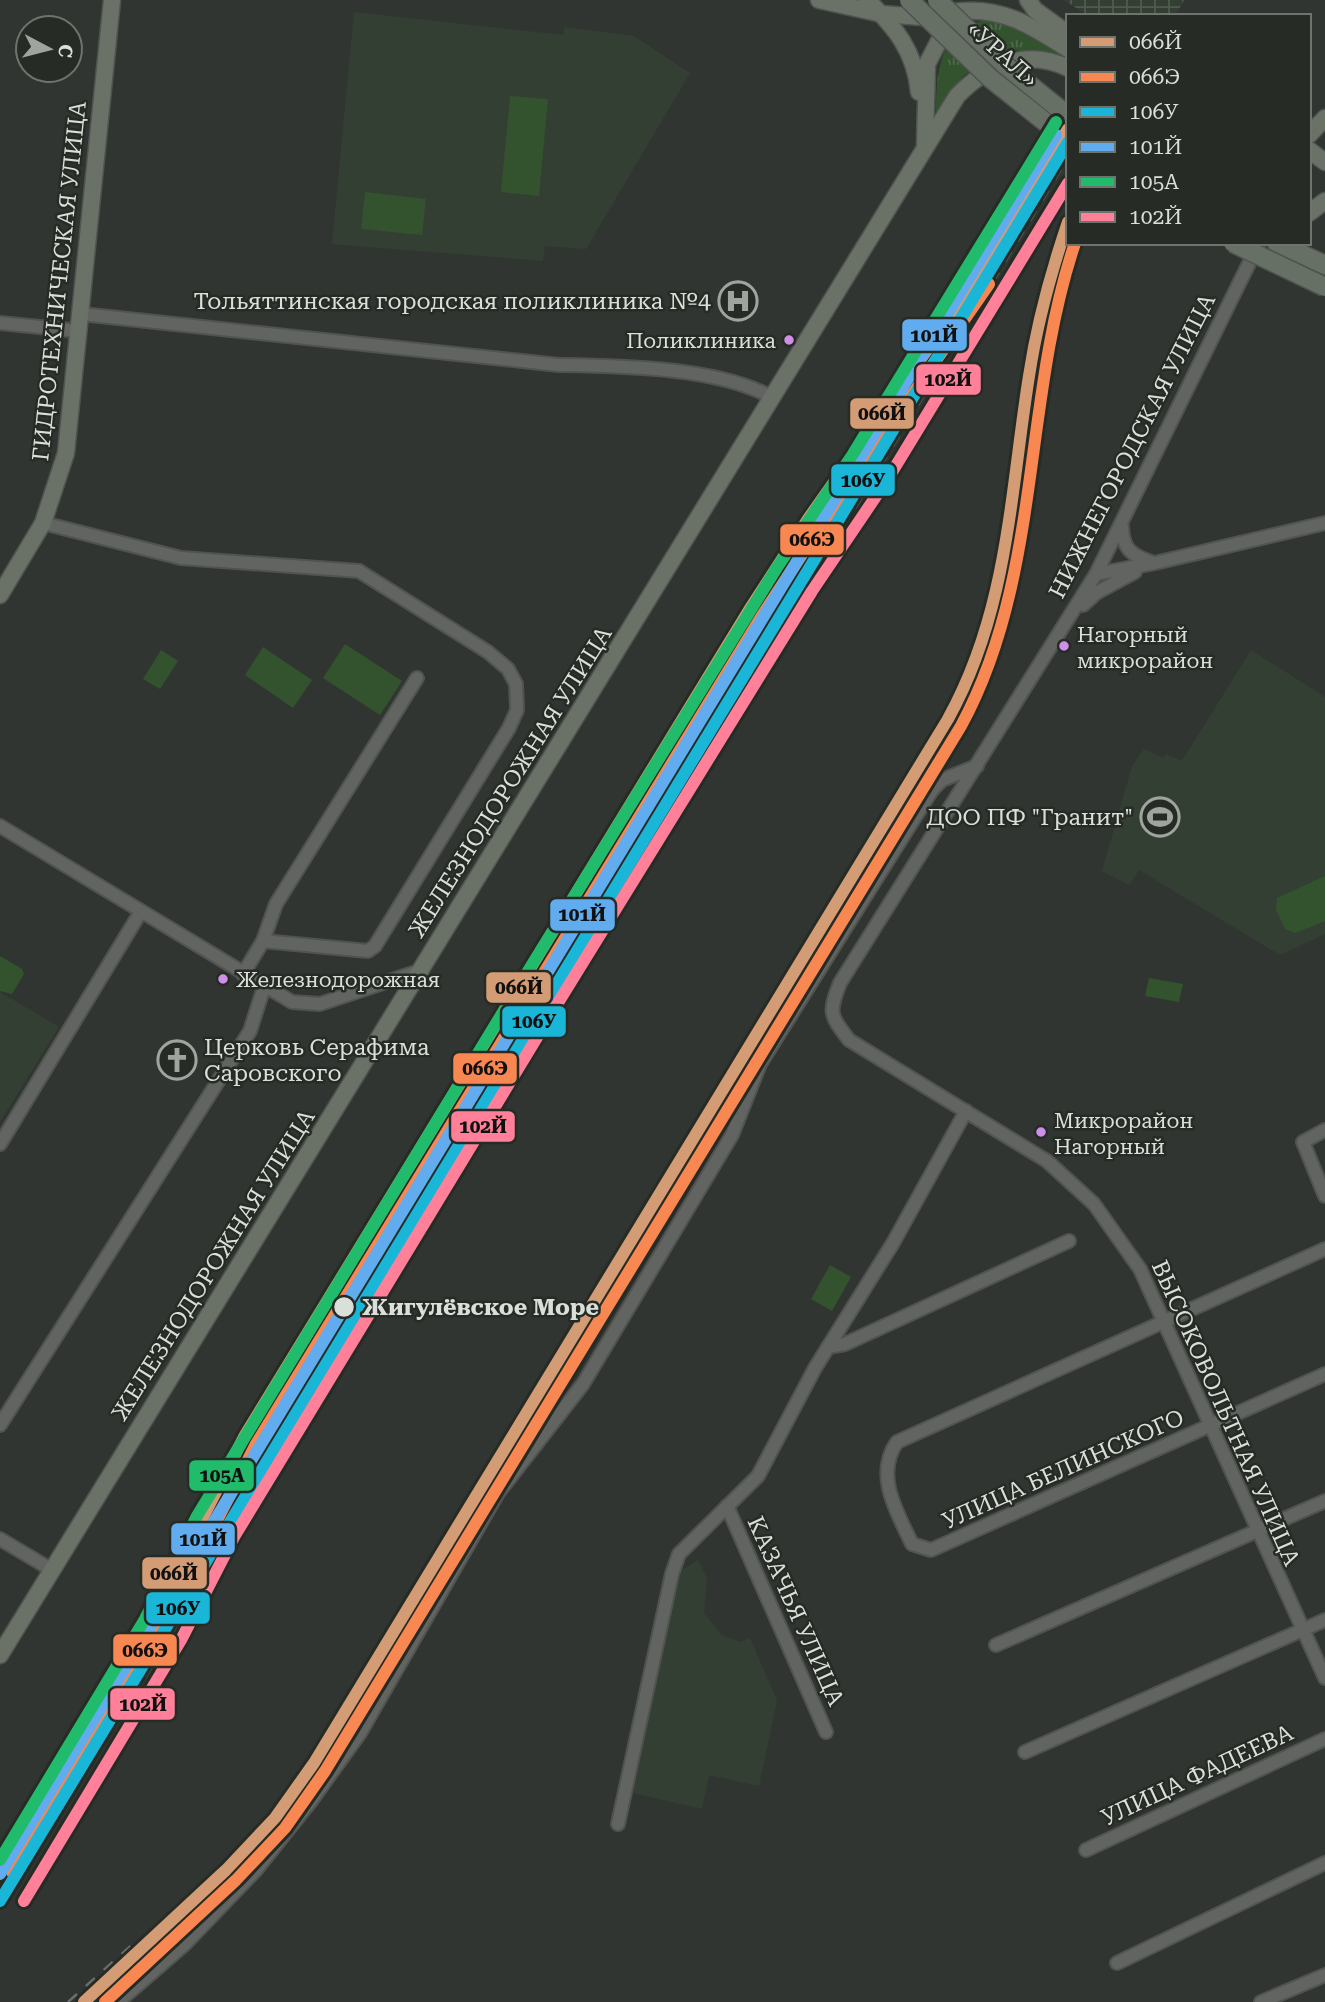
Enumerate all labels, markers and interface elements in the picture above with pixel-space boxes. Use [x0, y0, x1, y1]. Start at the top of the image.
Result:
north arrow [14, 14, 84, 84]
legend [1066, 14, 1311, 245]
street label: «УРАЛ» [962, 16, 1043, 93]
text: 066Й [1129, 30, 1182, 54]
text: С [53, 43, 78, 59]
text: 066Э [1129, 65, 1180, 89]
street label: ГИДРОТЕХНИЧЕСКАЯ УЛИЦА [27, 100, 92, 462]
text: 106У [1129, 100, 1179, 124]
text: 101Й [1129, 135, 1182, 159]
text: 105А [1129, 170, 1179, 194]
text: 102Й [1129, 205, 1182, 229]
hospital icon: Тольяттинская городская поликлиника №4 [717, 280, 759, 322]
place label: Тольяттинская городская поликлиника №4 [193, 288, 711, 315]
street label: НИЖНЕГОРОДСКАЯ УЛИЦА [1044, 289, 1221, 603]
line badge: 101Й [901, 318, 968, 352]
text: 101Й [910, 324, 958, 347]
place label: Поликлиника [626, 329, 777, 353]
marker: Поликлиника [782, 333, 796, 347]
line badge: 102Й [915, 363, 982, 396]
text: 102Й [924, 368, 972, 391]
line badge: 066Й [849, 397, 915, 430]
text: 066Й [858, 402, 906, 425]
line badge: 106У [830, 463, 896, 497]
text: 106У [840, 469, 886, 492]
line badge: 066Э [779, 523, 845, 556]
text: 066Э [789, 528, 835, 551]
street label: ЖЕЛЕЗНОДОРОЖНАЯ УЛИЦА [403, 622, 618, 943]
place label: Нагорный микрорайон [1077, 623, 1213, 673]
marker: Нагорный микрорайон [1057, 639, 1071, 653]
sports icon: ДОО ПФ "Гранит" [1139, 796, 1181, 838]
place label: ДОО ПФ "Гранит" [926, 804, 1133, 831]
line badge: 101Й [549, 898, 616, 932]
text: 101Й [558, 903, 606, 926]
place label: Железнодорожная [236, 968, 440, 992]
line badge: 066Й [485, 971, 552, 1004]
marker: Железнодорожная [216, 972, 230, 986]
text: 066Й [495, 976, 543, 999]
line badge: 106У [501, 1005, 567, 1038]
text: 106У [511, 1010, 557, 1033]
place label: Церковь Серафима Саровского [204, 1034, 430, 1087]
church icon: Церковь Серафима Саровского [156, 1039, 198, 1081]
line badge: 066Э [452, 1052, 518, 1085]
text: 066Э [462, 1057, 508, 1080]
street label: ЖЕЛЕЗНОДОРОЖНАЯ УЛИЦА [106, 1105, 321, 1426]
place label: Микрорайон Нагорный [1054, 1109, 1193, 1159]
line badge: 102Й [450, 1110, 516, 1143]
text: 102Й [459, 1115, 507, 1138]
marker: Микрорайон Нагорный [1034, 1125, 1048, 1139]
street label: ВЫСОКОВОЛЬТНАЯ УЛИЦА [1146, 1256, 1305, 1570]
place label: Жигулёвское Море [362, 1294, 599, 1321]
marker: Жигулёвское Море [332, 1295, 356, 1319]
street label: УЛИЦА БЕЛИНСКОГО [938, 1404, 1188, 1535]
line badge: 105А [188, 1459, 255, 1492]
text: 105А [199, 1464, 245, 1487]
street label: КАЗАЧЬЯ УЛИЦА [742, 1512, 849, 1710]
line badge: 101Й [170, 1522, 236, 1556]
text: 101Й [179, 1528, 227, 1551]
line badge: 066Й [141, 1556, 208, 1590]
text: 066Й [150, 1562, 198, 1585]
line badge: 106У [145, 1591, 211, 1625]
text: 106У [155, 1597, 201, 1620]
line badge: 066Э [112, 1633, 178, 1667]
text: 066Э [122, 1639, 168, 1662]
line badge: 102Й [109, 1687, 176, 1721]
text: 102Й [119, 1693, 167, 1716]
street label: УЛИЦА ФАДЕЕВА [1097, 1719, 1297, 1832]

